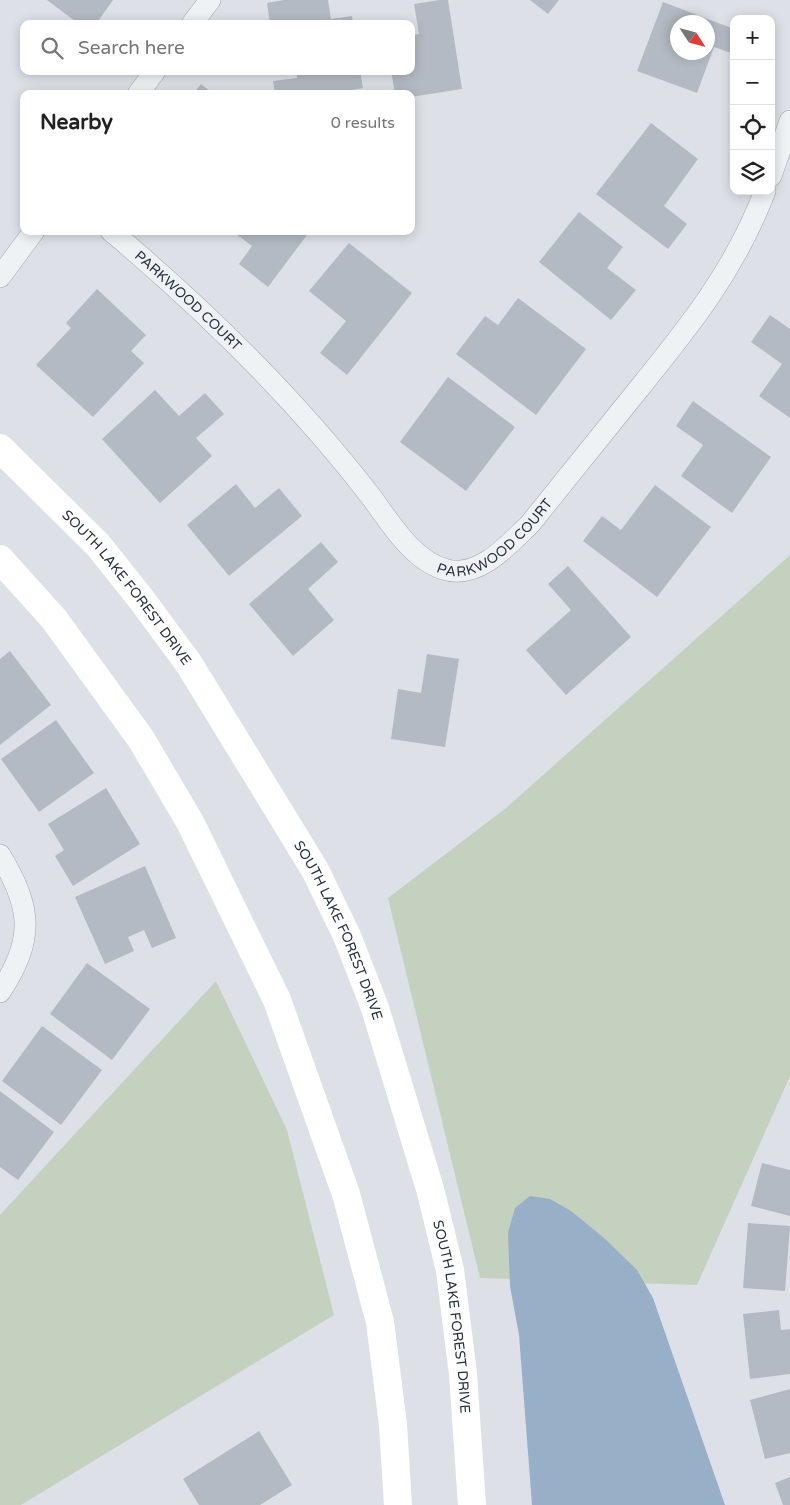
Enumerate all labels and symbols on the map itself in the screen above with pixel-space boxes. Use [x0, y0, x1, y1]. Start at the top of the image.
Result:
north arrow [670, 15, 715, 60]
street label: PARKWOOD COURT [131, 247, 245, 355]
street label: PARKWOOD COURT [434, 495, 556, 580]
street label: SOUTH LAKE FOREST DRIVE [59, 506, 195, 669]
street label: SOUTH LAKE FOREST DRIVE [290, 838, 386, 1022]
street label: SOUTH LAKE FOREST DRIVE [429, 1218, 474, 1414]

